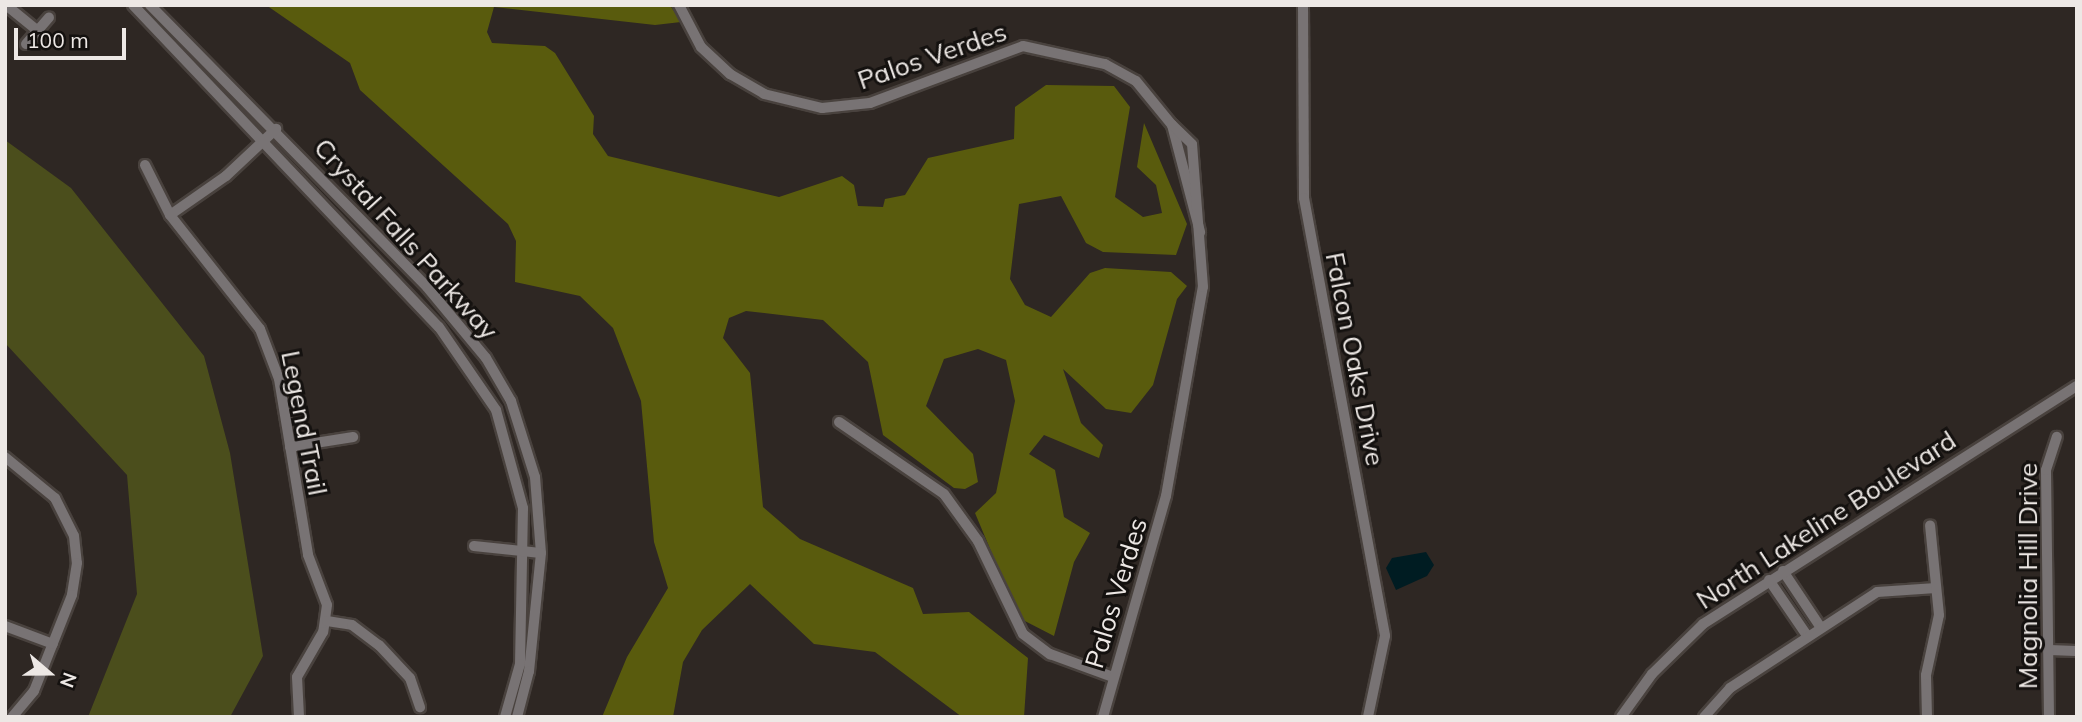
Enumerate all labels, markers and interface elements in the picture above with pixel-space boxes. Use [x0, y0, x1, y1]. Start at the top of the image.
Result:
scale bar [18, 14, 130, 58]
street label: Palos Verdes [854, 16, 1010, 96]
text: 100 m [27, 27, 89, 53]
street label: Crystal Falls Parkway [308, 132, 504, 346]
street label: Falcon Oaks Drive [1319, 250, 1391, 468]
street label: Legend Trail [275, 348, 333, 498]
street label: North Lakeline Boulevard [1691, 424, 1961, 616]
street label: Magnolia Hill Drive [2012, 463, 2044, 689]
street label: Palos Verdes [1078, 514, 1154, 672]
north arrow [14, 638, 84, 708]
text: N [55, 669, 82, 691]

